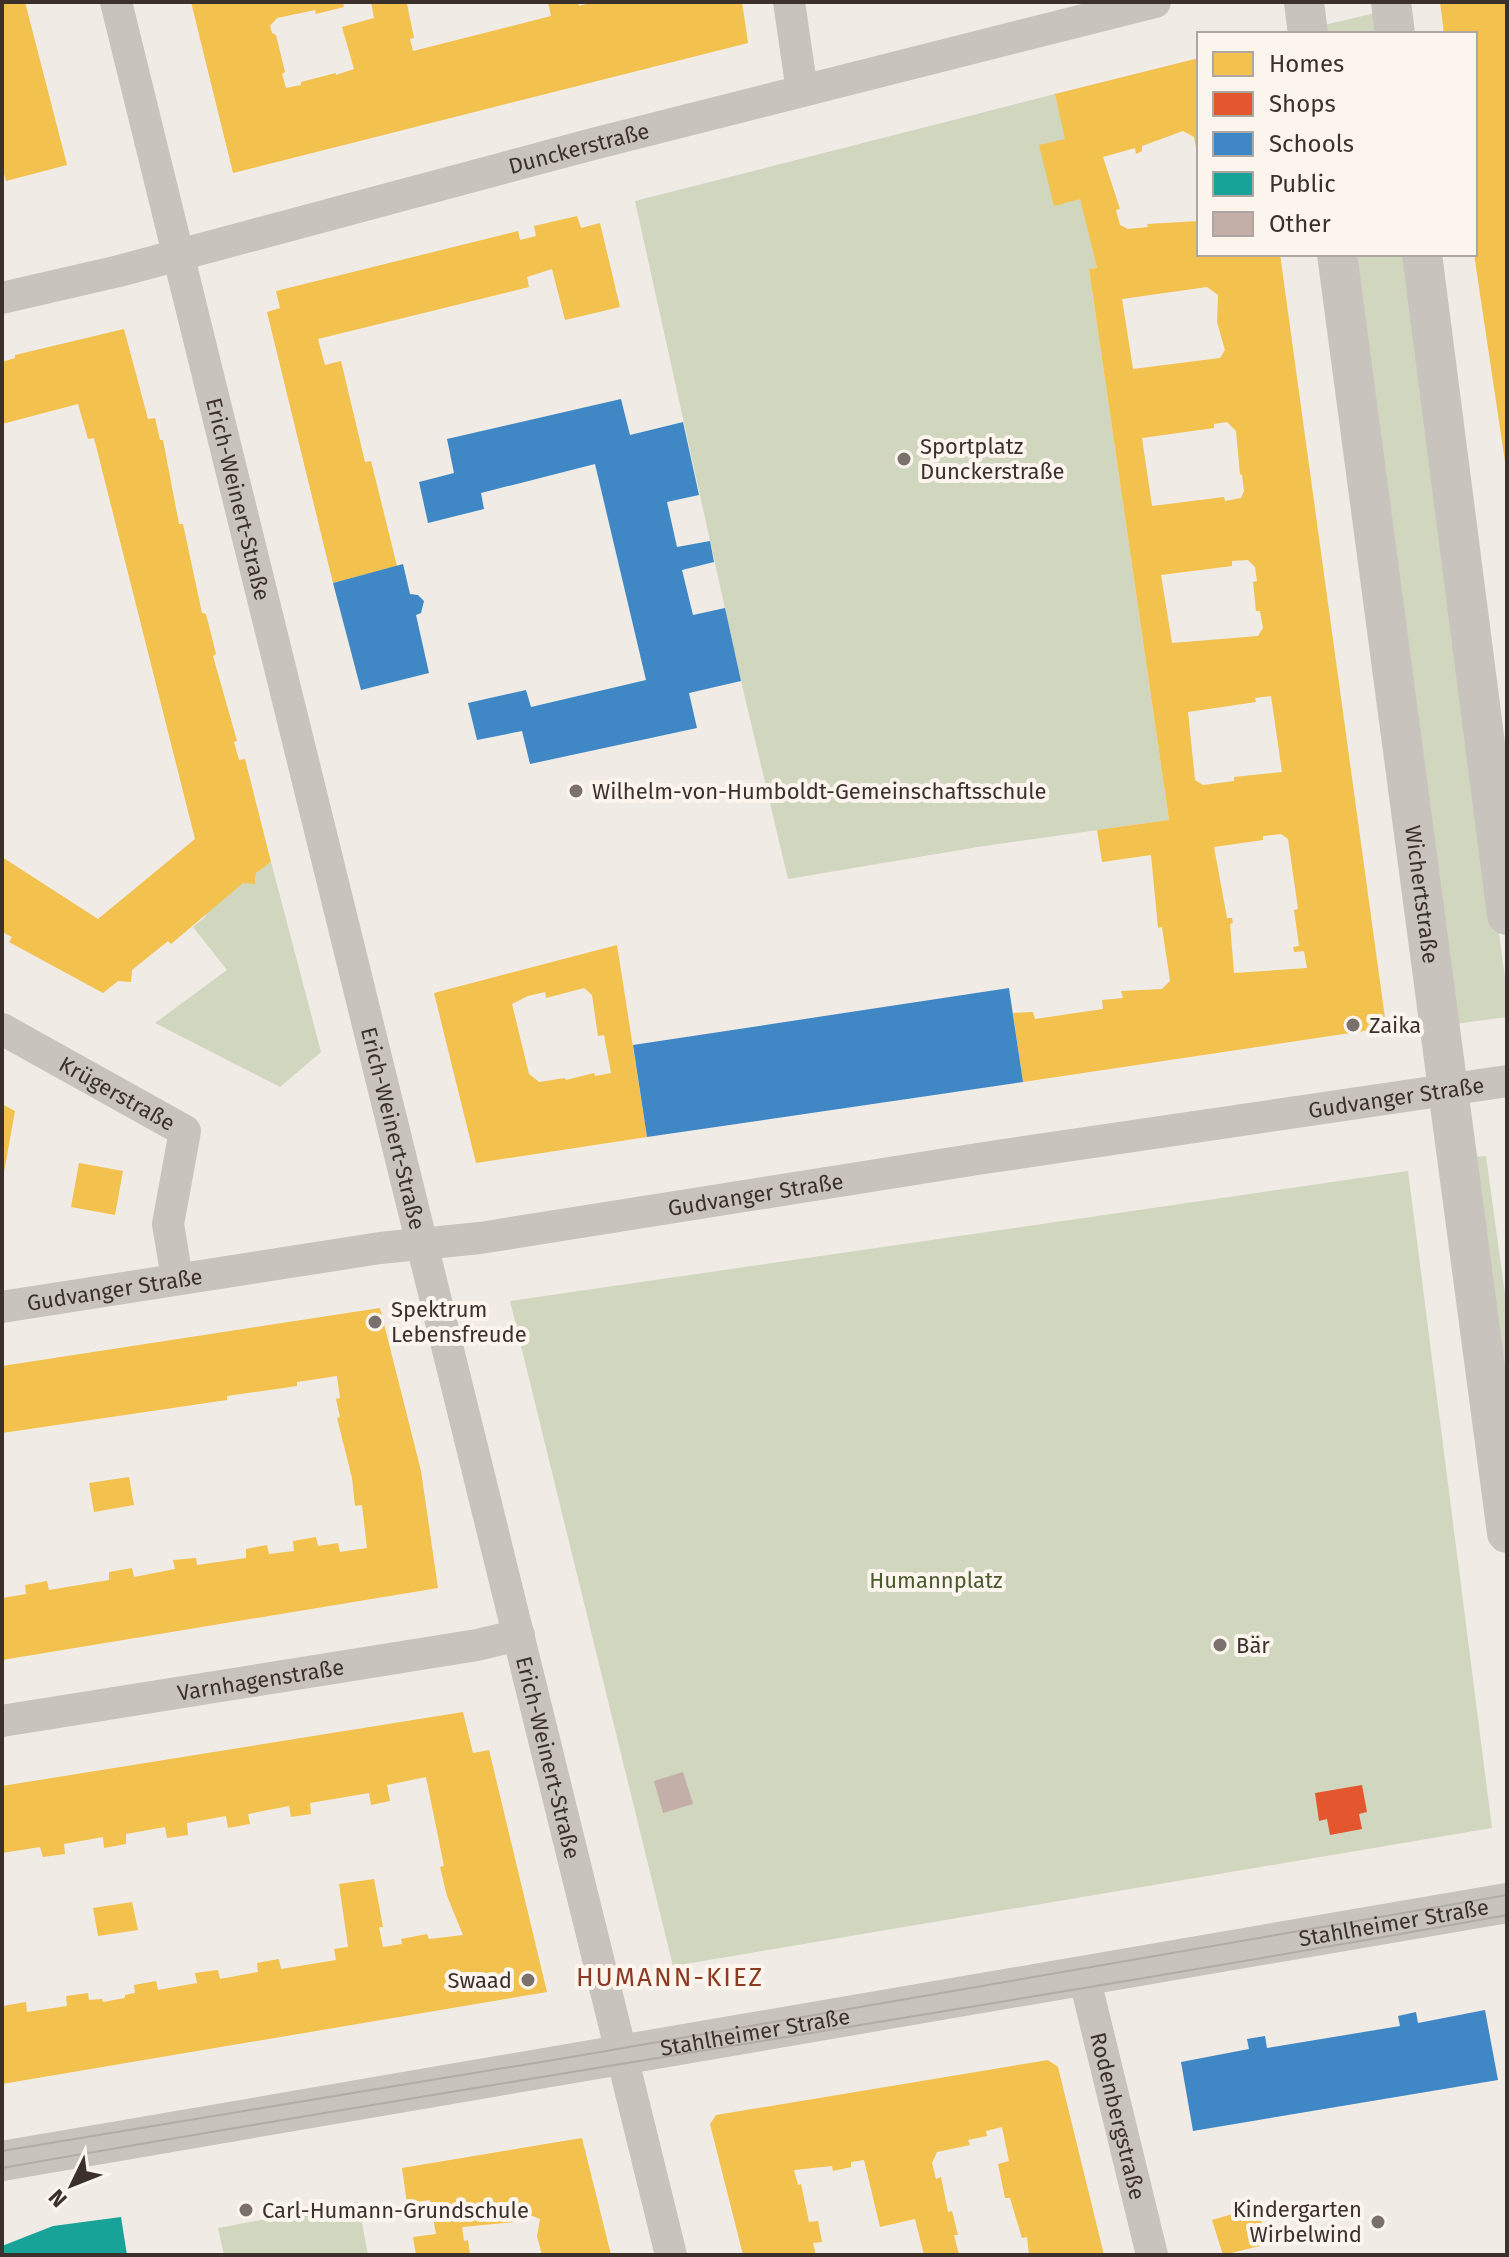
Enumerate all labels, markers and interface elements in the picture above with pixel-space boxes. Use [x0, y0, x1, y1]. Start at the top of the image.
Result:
legend [1197, 32, 1477, 256]
text: Homes [1269, 50, 1344, 78]
text: Shops [1269, 90, 1336, 118]
street label: Dunckerstraße [505, 117, 652, 180]
text: Schools [1269, 130, 1354, 158]
text: Public [1269, 170, 1336, 198]
text: Other [1269, 210, 1331, 238]
street label: Erich-Weinert-Straße [200, 395, 276, 603]
place label: Sportplatz Dunckerstraße [920, 433, 1065, 485]
marker: Sportplatz Dunckerstraße [895, 450, 913, 468]
place label: Wilhelm-von-Humboldt-Gemeinschaftsschule [592, 778, 1047, 805]
marker: Wilhelm-von-Humboldt-Gemeinschaftsschule [567, 782, 585, 800]
street label: Wichertstraße [1399, 824, 1444, 965]
place label: Zaika [1369, 1012, 1421, 1039]
marker: Zaika [1344, 1016, 1362, 1034]
street label: Erich-Weinert-Straße [355, 1024, 431, 1233]
street label: Krügerstraße [54, 1051, 180, 1137]
street label: Gudvanger Straße [1307, 1072, 1486, 1124]
street label: Gudvanger Straße [666, 1168, 845, 1222]
street label: Gudvanger Straße [25, 1263, 204, 1317]
place label: Spektrum Lebensfreude [391, 1296, 527, 1348]
marker: Spektrum Lebensfreude [366, 1313, 384, 1331]
park label: Humannplatz [869, 1567, 1003, 1594]
place label: Bär [1236, 1632, 1270, 1659]
marker: Bär [1211, 1636, 1229, 1654]
street label: Varnhagenstraße [176, 1653, 346, 1707]
street label: Erich-Weinert-Straße [510, 1653, 586, 1862]
street label: Stahlheimer Straße [1297, 1893, 1491, 1952]
district label: HUMANN-KIEZ [576, 1962, 764, 1993]
place label: Swaad [448, 1967, 512, 1994]
marker: Swaad [519, 1971, 537, 1989]
street label: Stahlheimer Straße [658, 2003, 852, 2062]
street label: Rodenbergstraße [1084, 2030, 1151, 2203]
north arrow [32, 2145, 112, 2225]
text: N [43, 2184, 73, 2213]
place label: Kindergarten Wirbelwind [1233, 2196, 1362, 2248]
place label: Carl-Humann-Grundschule [262, 2197, 529, 2224]
marker: Carl-Humann-Grundschule [237, 2201, 255, 2219]
marker: Kindergarten Wirbelwind [1369, 2213, 1387, 2231]

